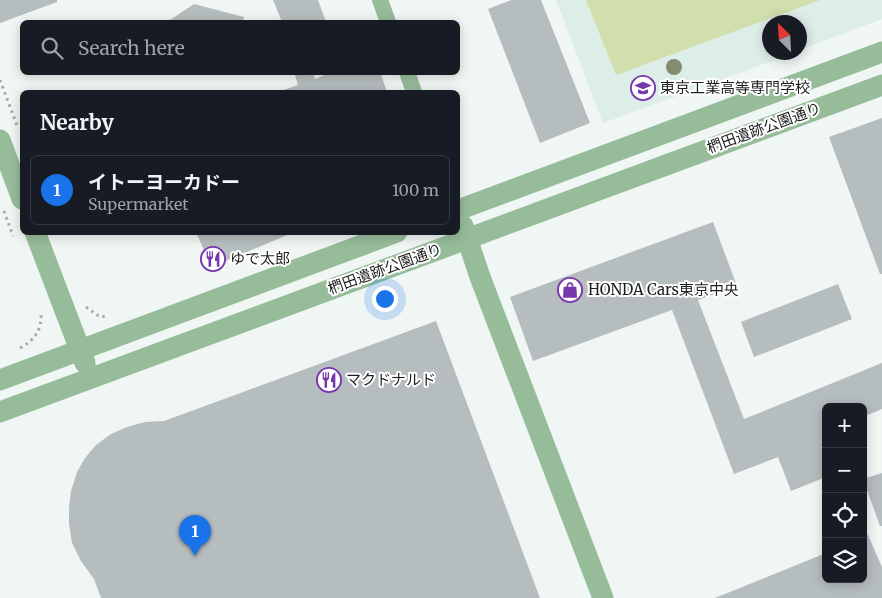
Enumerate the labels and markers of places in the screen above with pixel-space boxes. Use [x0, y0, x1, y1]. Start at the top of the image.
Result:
school or university icon: 東京工業高等専門学校 [630, 75, 656, 101]
place label: 東京工業高等専門学校 [660, 78, 810, 97]
restaurant icon: ゆで太郎 [200, 246, 226, 272]
place label: ゆで太郎 [230, 249, 290, 268]
shop icon: HONDA Cars東京中央 [557, 277, 583, 303]
place label: HONDA Cars東京中央 [588, 280, 739, 299]
restaurant icon: マクドナルド [316, 367, 342, 393]
place label: マクドナルド [346, 370, 436, 389]
pin: 1 [179, 515, 211, 556]

